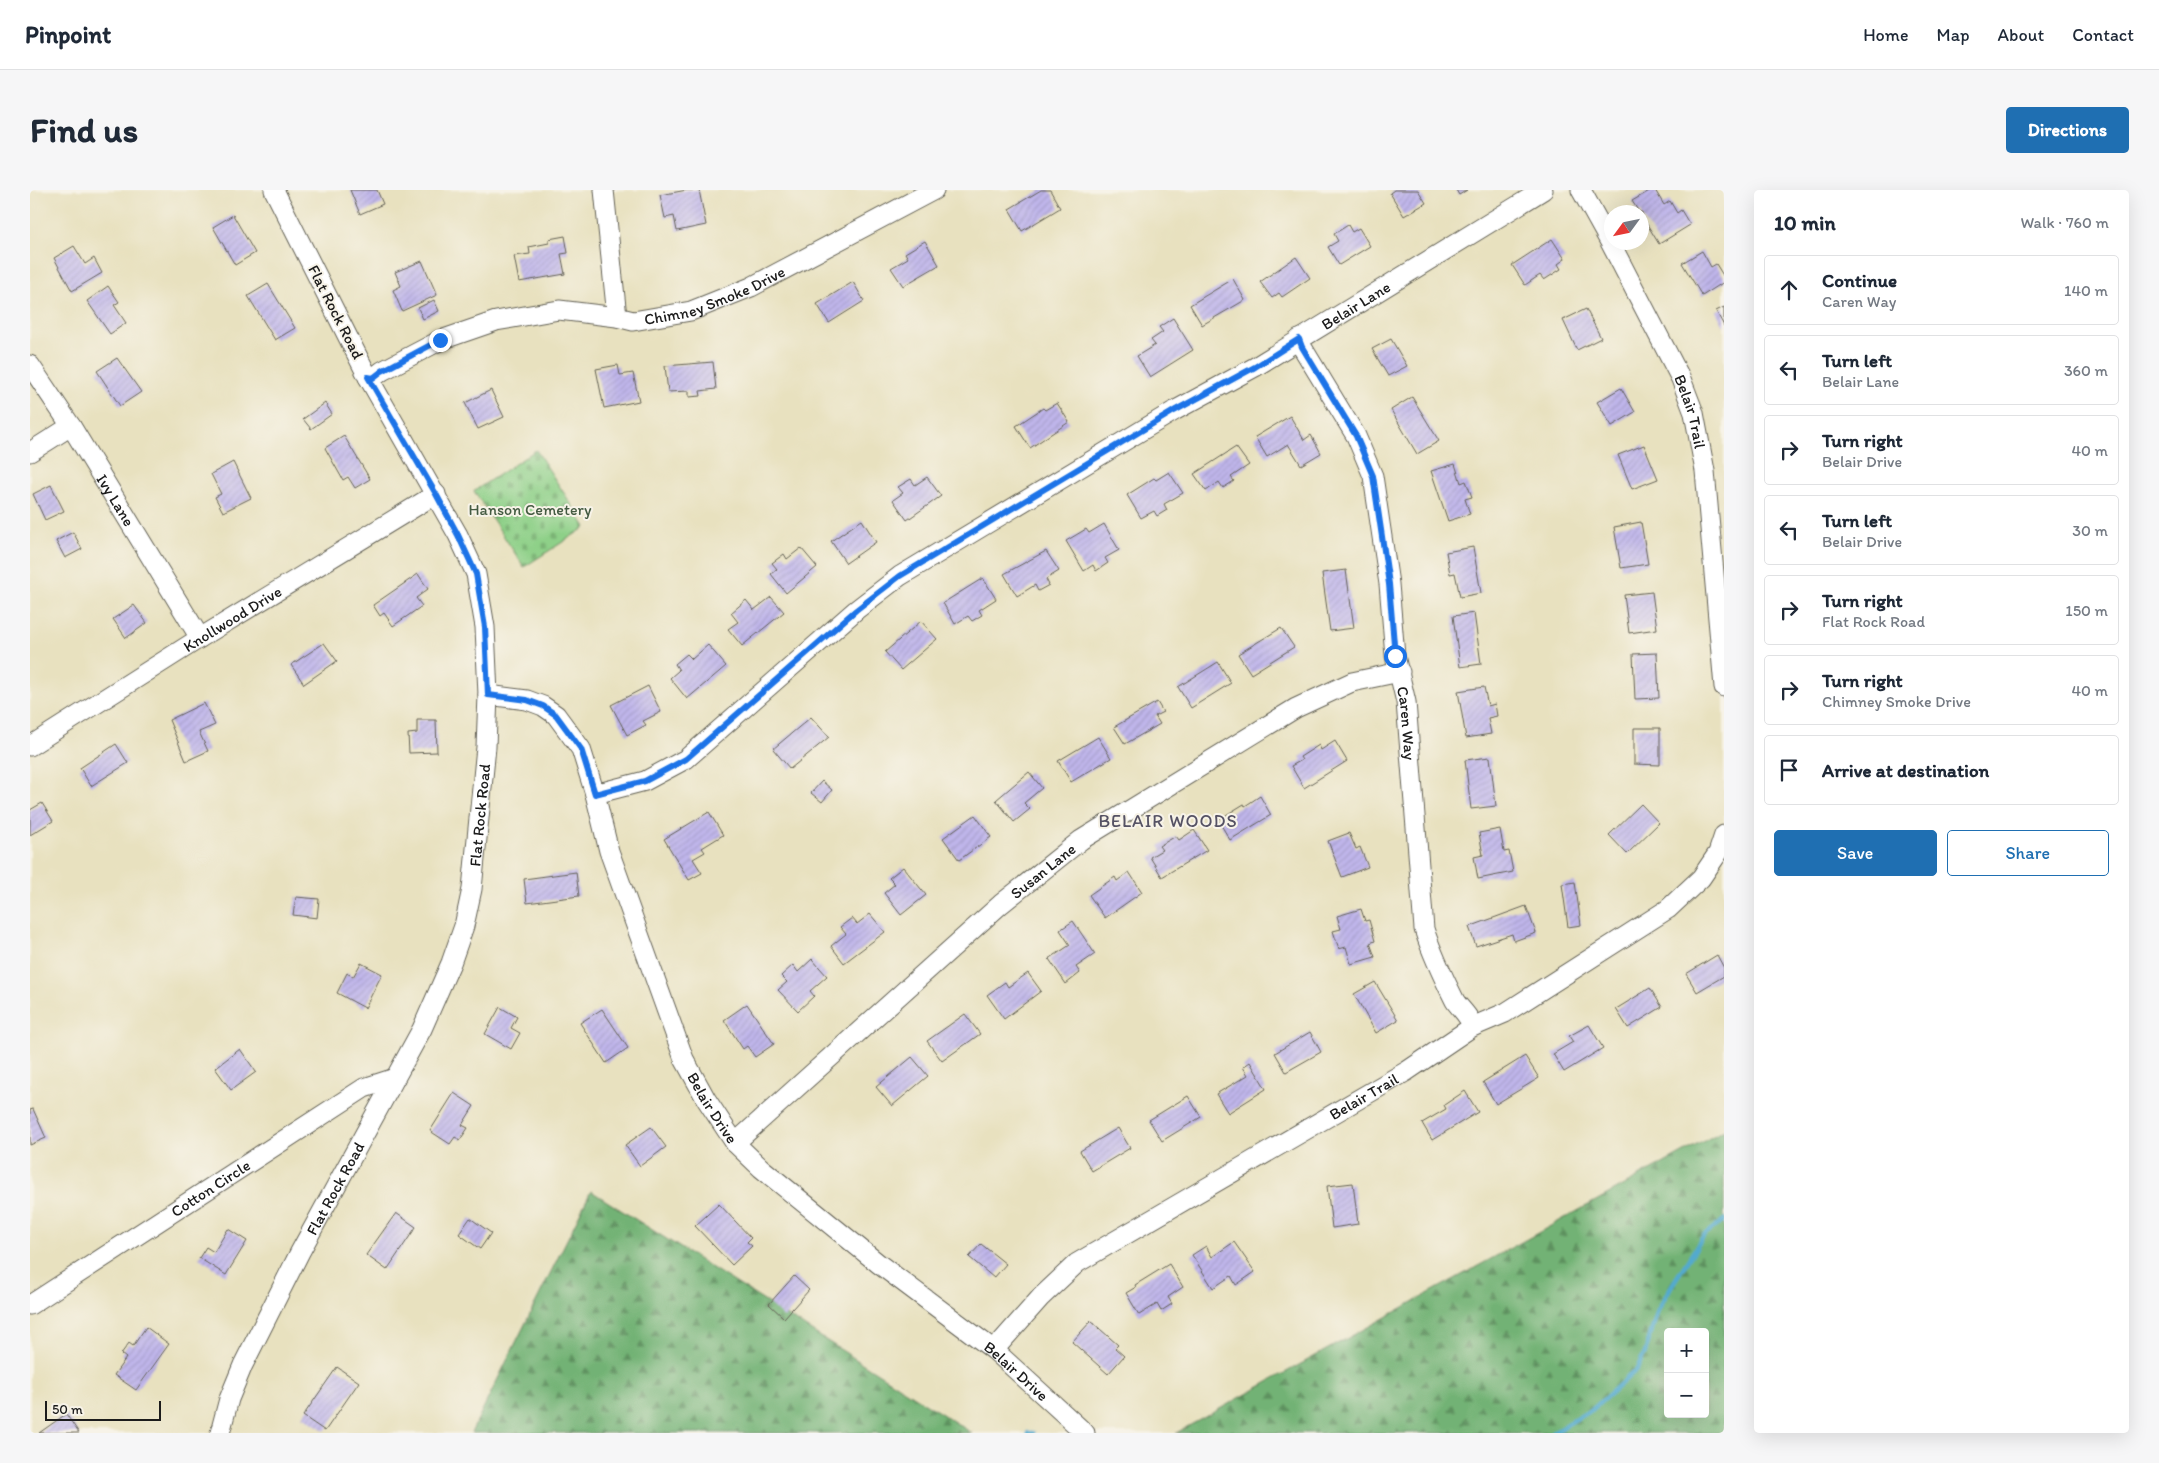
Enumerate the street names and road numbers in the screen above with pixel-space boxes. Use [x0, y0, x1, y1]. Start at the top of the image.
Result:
street label: Chimney Smoke Drive [643, 261, 788, 328]
street label: Flat Rock Road [304, 262, 368, 363]
street label: Belair Lane [1318, 277, 1394, 333]
street label: Belair Trail [1671, 372, 1710, 451]
street label: Ivy Lane [93, 470, 139, 529]
street label: Knollwood Drive [179, 581, 285, 656]
street label: Caren Way [1393, 684, 1420, 761]
street label: Flat Rock Road [465, 763, 494, 867]
street label: Susan Lane [1006, 839, 1079, 902]
street label: Belair Drive [684, 1069, 742, 1147]
street label: Belair Trail [1326, 1069, 1402, 1124]
street label: Flat Rock Road [302, 1138, 368, 1238]
street label: Cotton Circle [167, 1155, 254, 1221]
street label: Belair Drive [981, 1337, 1053, 1405]

